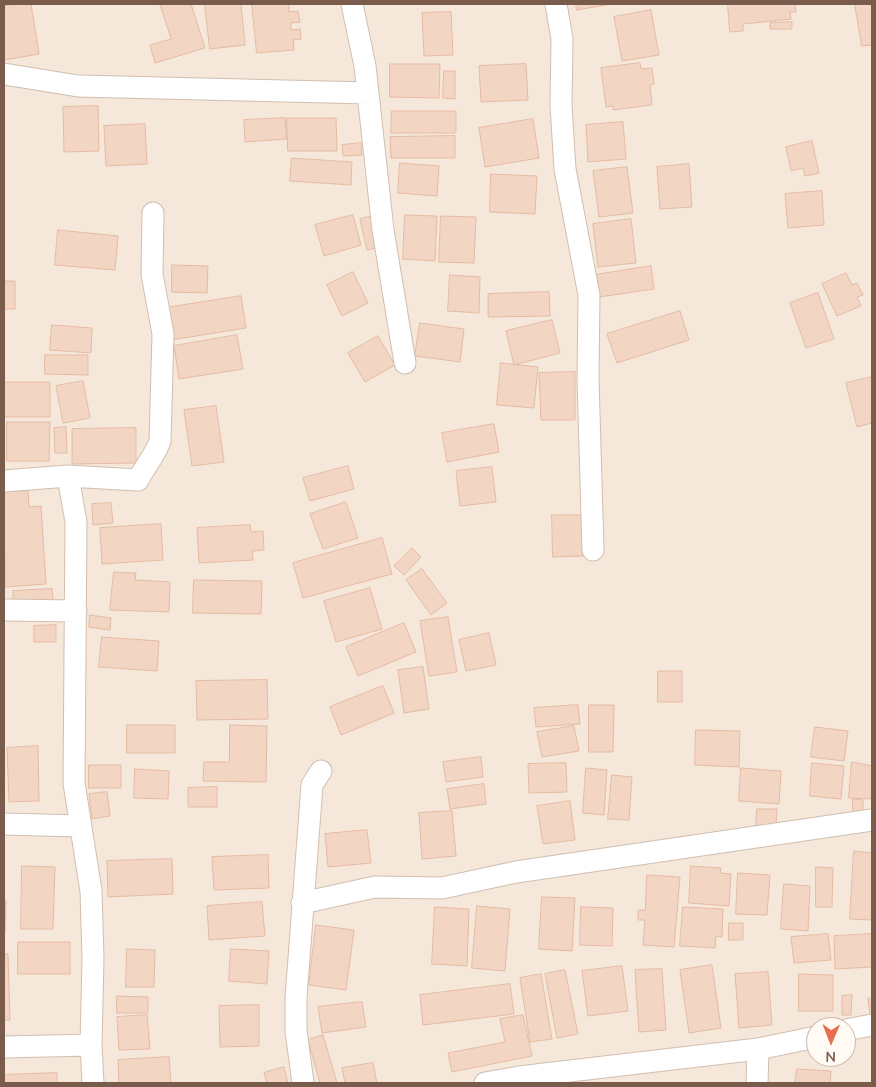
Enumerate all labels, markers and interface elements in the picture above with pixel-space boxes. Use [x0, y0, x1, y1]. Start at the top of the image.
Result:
north arrow [806, 1017, 856, 1067]
text: N [825, 1047, 836, 1066]

